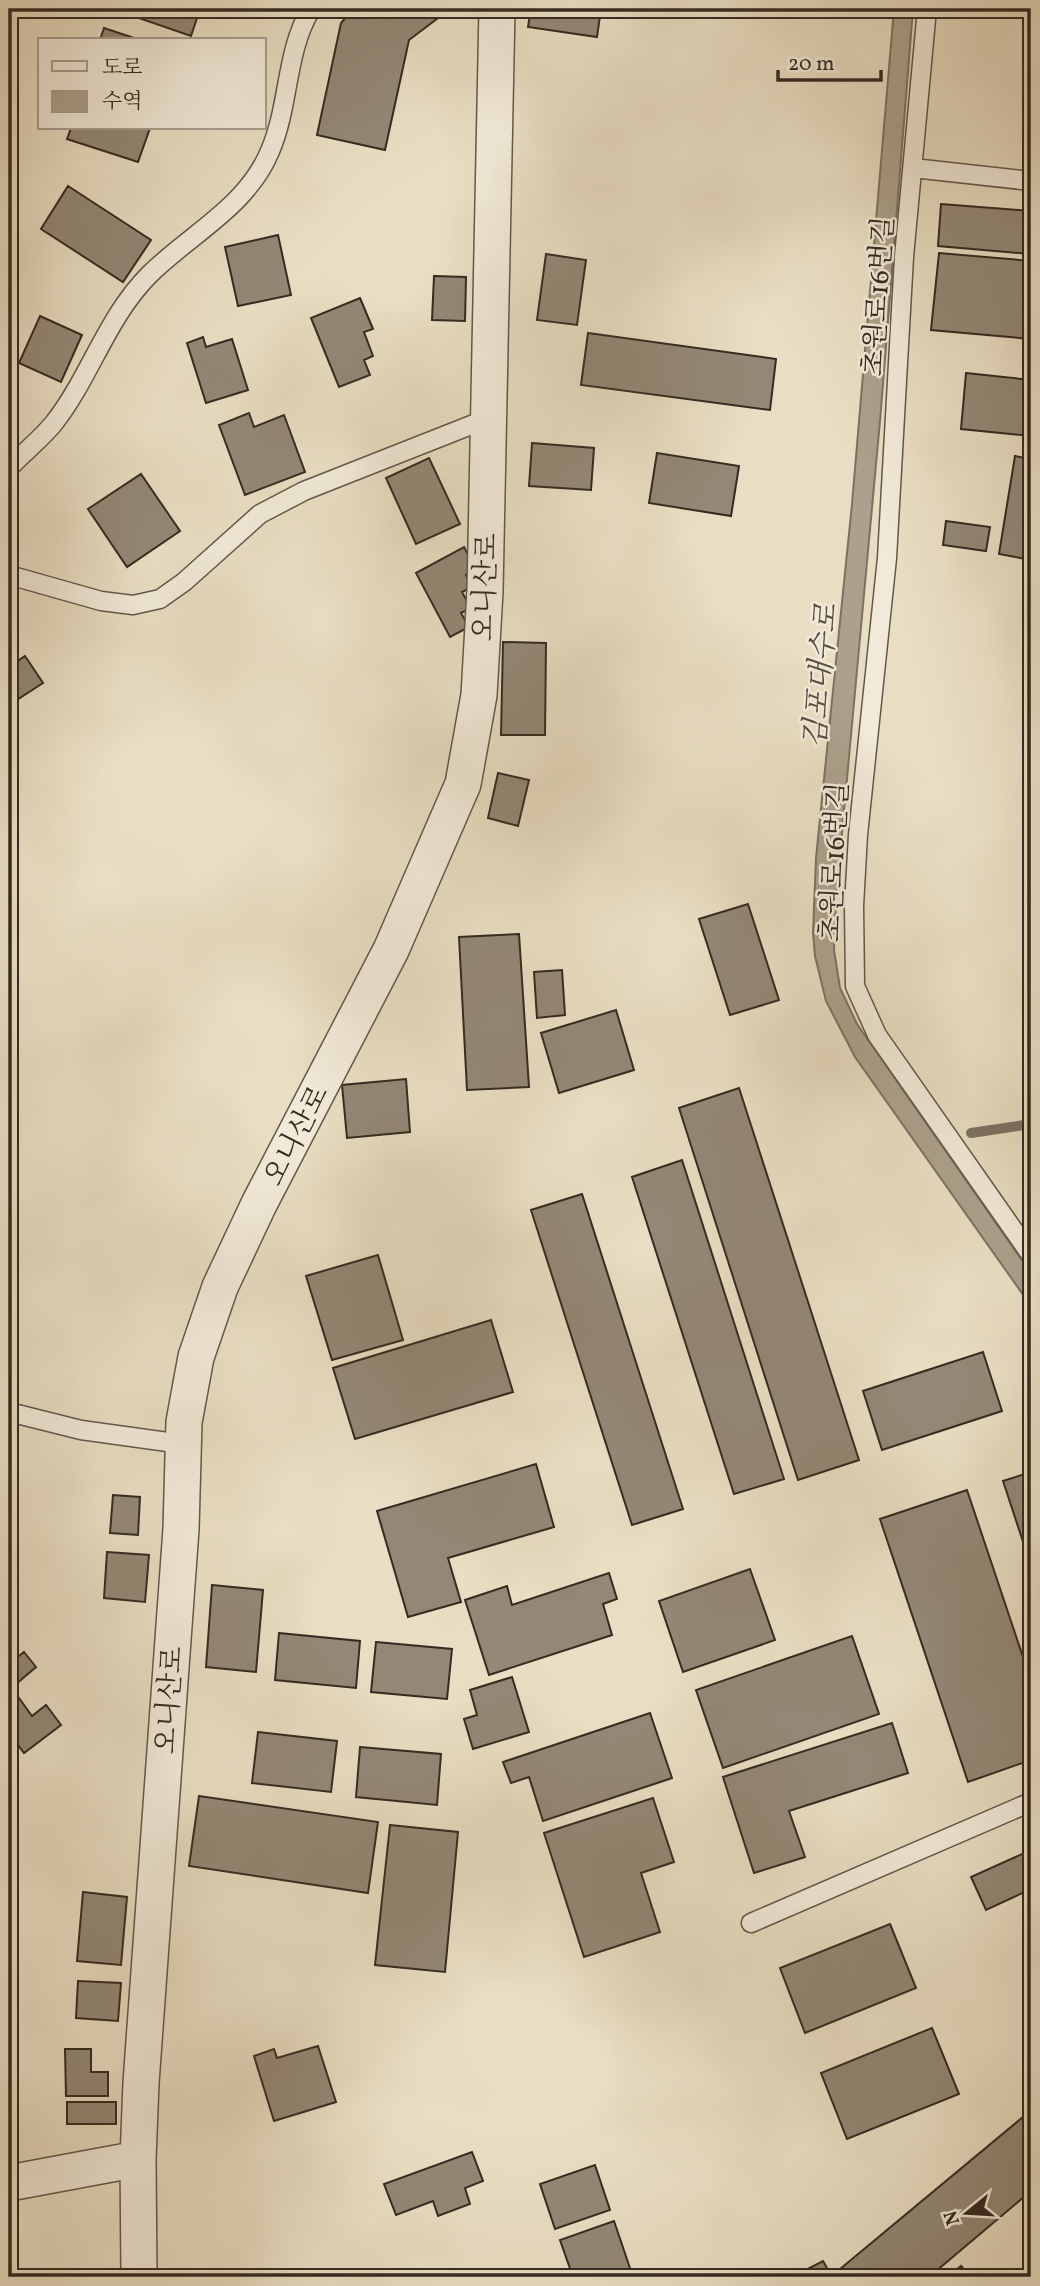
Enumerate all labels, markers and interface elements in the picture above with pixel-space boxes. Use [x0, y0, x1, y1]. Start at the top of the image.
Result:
legend [38, 38, 266, 130]
scale bar [778, 38, 881, 82]
text: 20 m [788, 50, 834, 79]
text: 도로 [102, 54, 143, 83]
text: 수역 [102, 88, 143, 117]
street label: 초원로16번길 [854, 215, 905, 377]
street label: 오니산로 [465, 532, 508, 642]
water label: 김포대수로 [795, 601, 849, 750]
street label: 초원로16번길 [812, 781, 859, 943]
street label: 오니산로 [255, 1079, 339, 1193]
street label: 오니산로 [147, 1645, 194, 1756]
north arrow [932, 2178, 1002, 2248]
text: N [938, 2207, 967, 2228]

